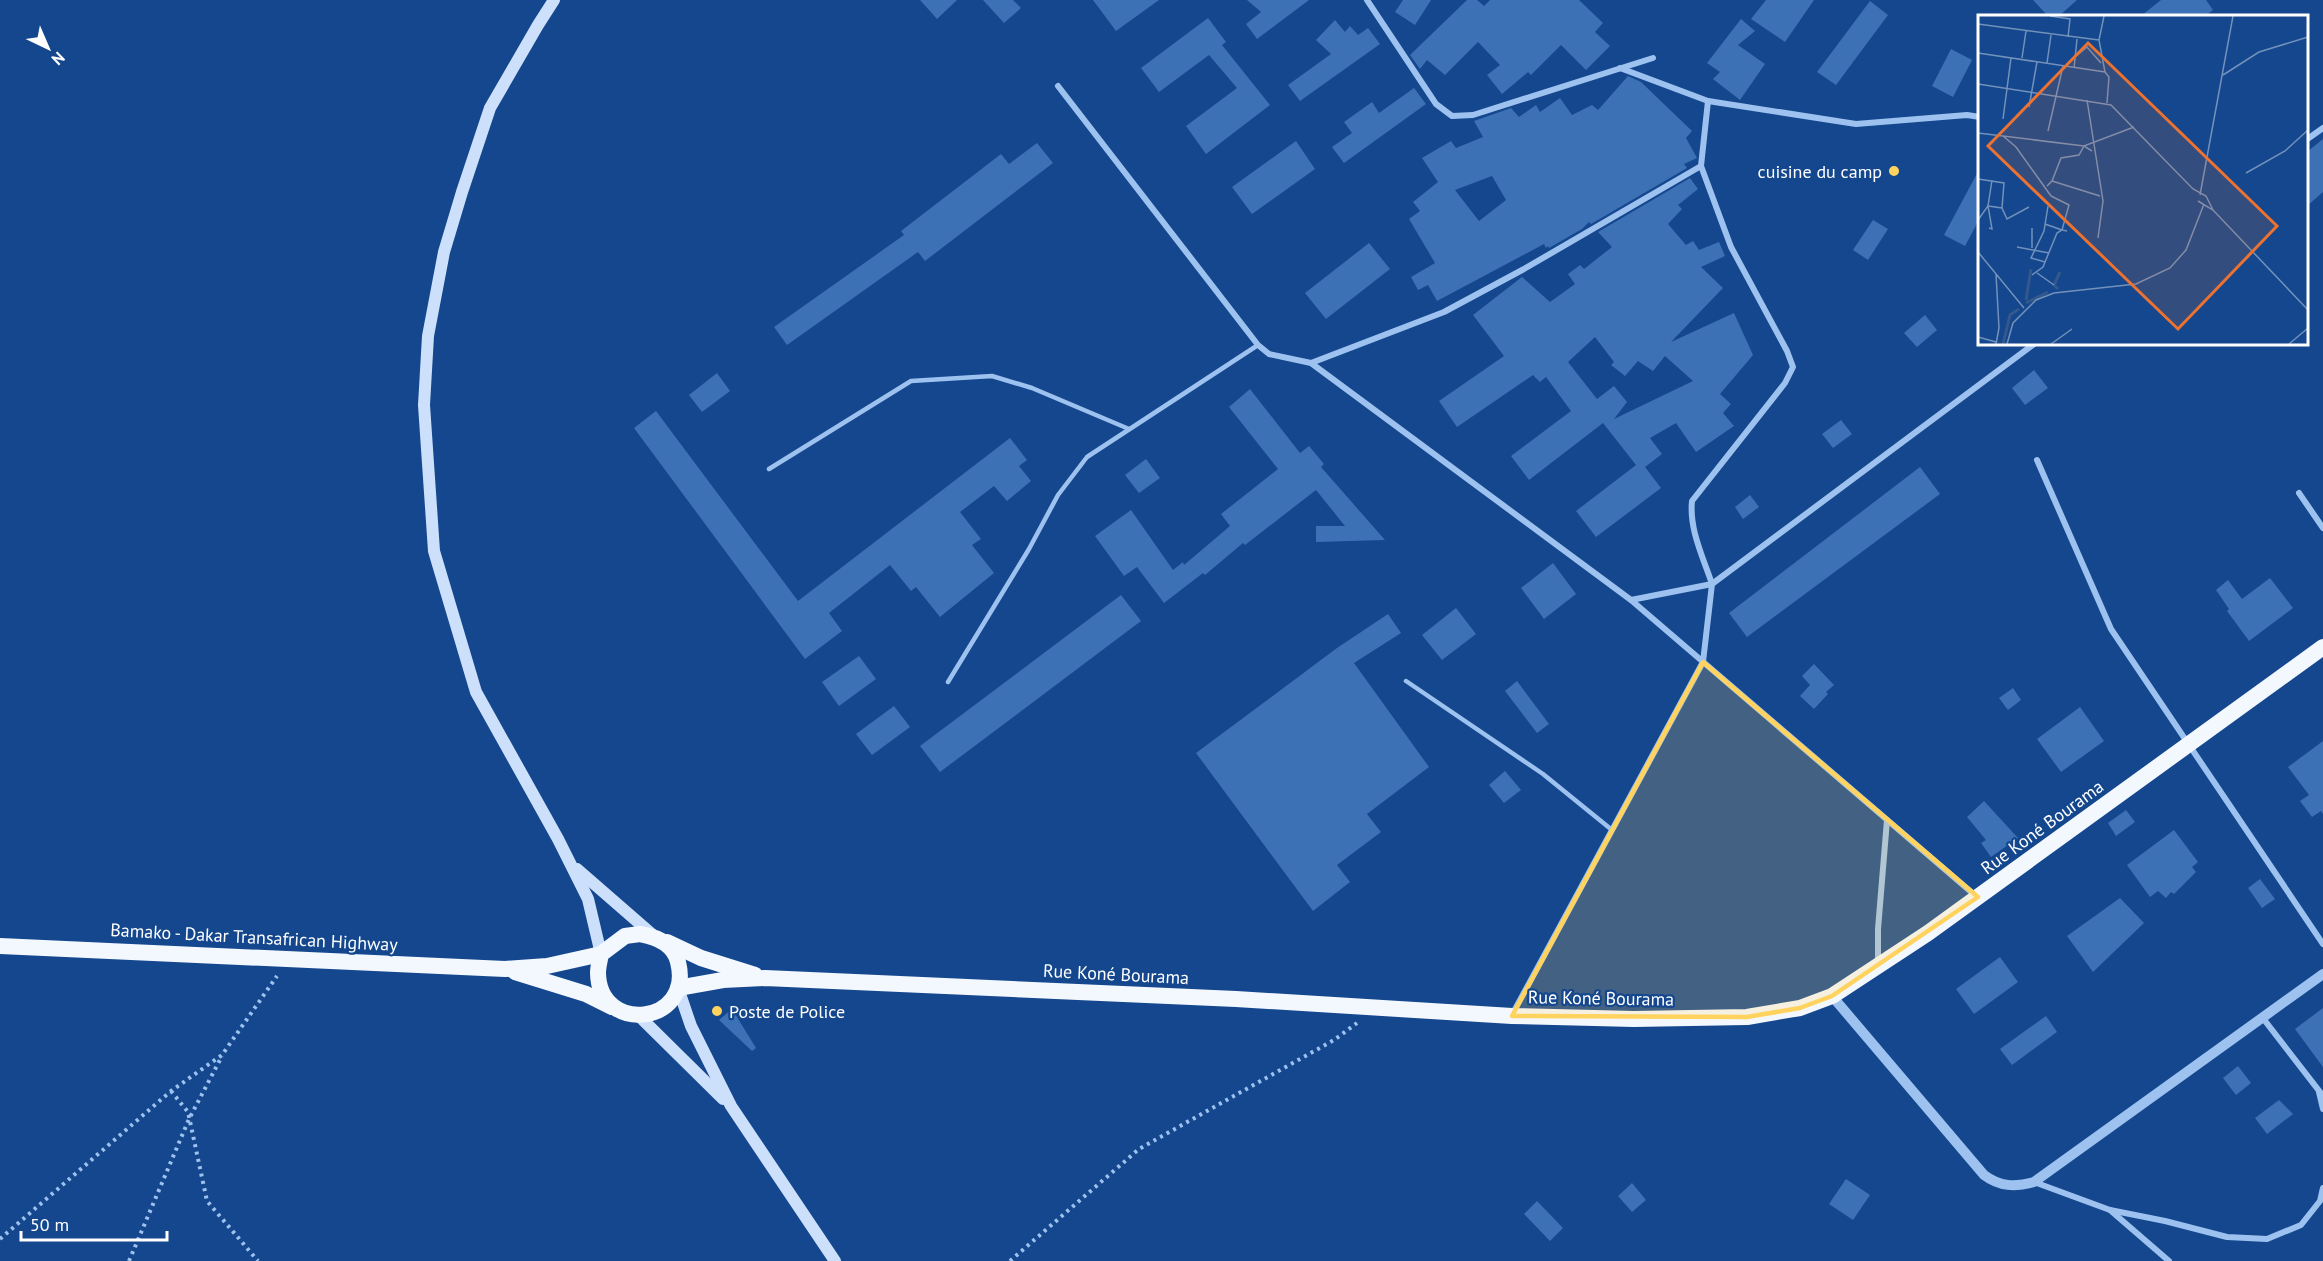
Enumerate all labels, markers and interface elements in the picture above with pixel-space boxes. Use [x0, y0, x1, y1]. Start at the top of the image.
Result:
inset map [1978, 15, 2308, 345]
north arrow [18, 18, 78, 78]
text: N [48, 48, 69, 70]
place label: cuisine du camp [1758, 160, 1882, 183]
marker: cuisine du camp [1887, 164, 1901, 178]
street label: Rue Koné Bourama [1976, 775, 2108, 879]
street label: Bamako - Dakar Transafrican Highway [110, 918, 399, 956]
street label: Rue Koné Bourama [1042, 959, 1190, 989]
street label: Rue Koné Bourama [1528, 985, 1674, 1011]
place label: Poste de Police [729, 1000, 845, 1023]
marker: Poste de Police [710, 1004, 724, 1018]
scale bar [21, 1204, 166, 1242]
text: 50 m [30, 1213, 69, 1236]

